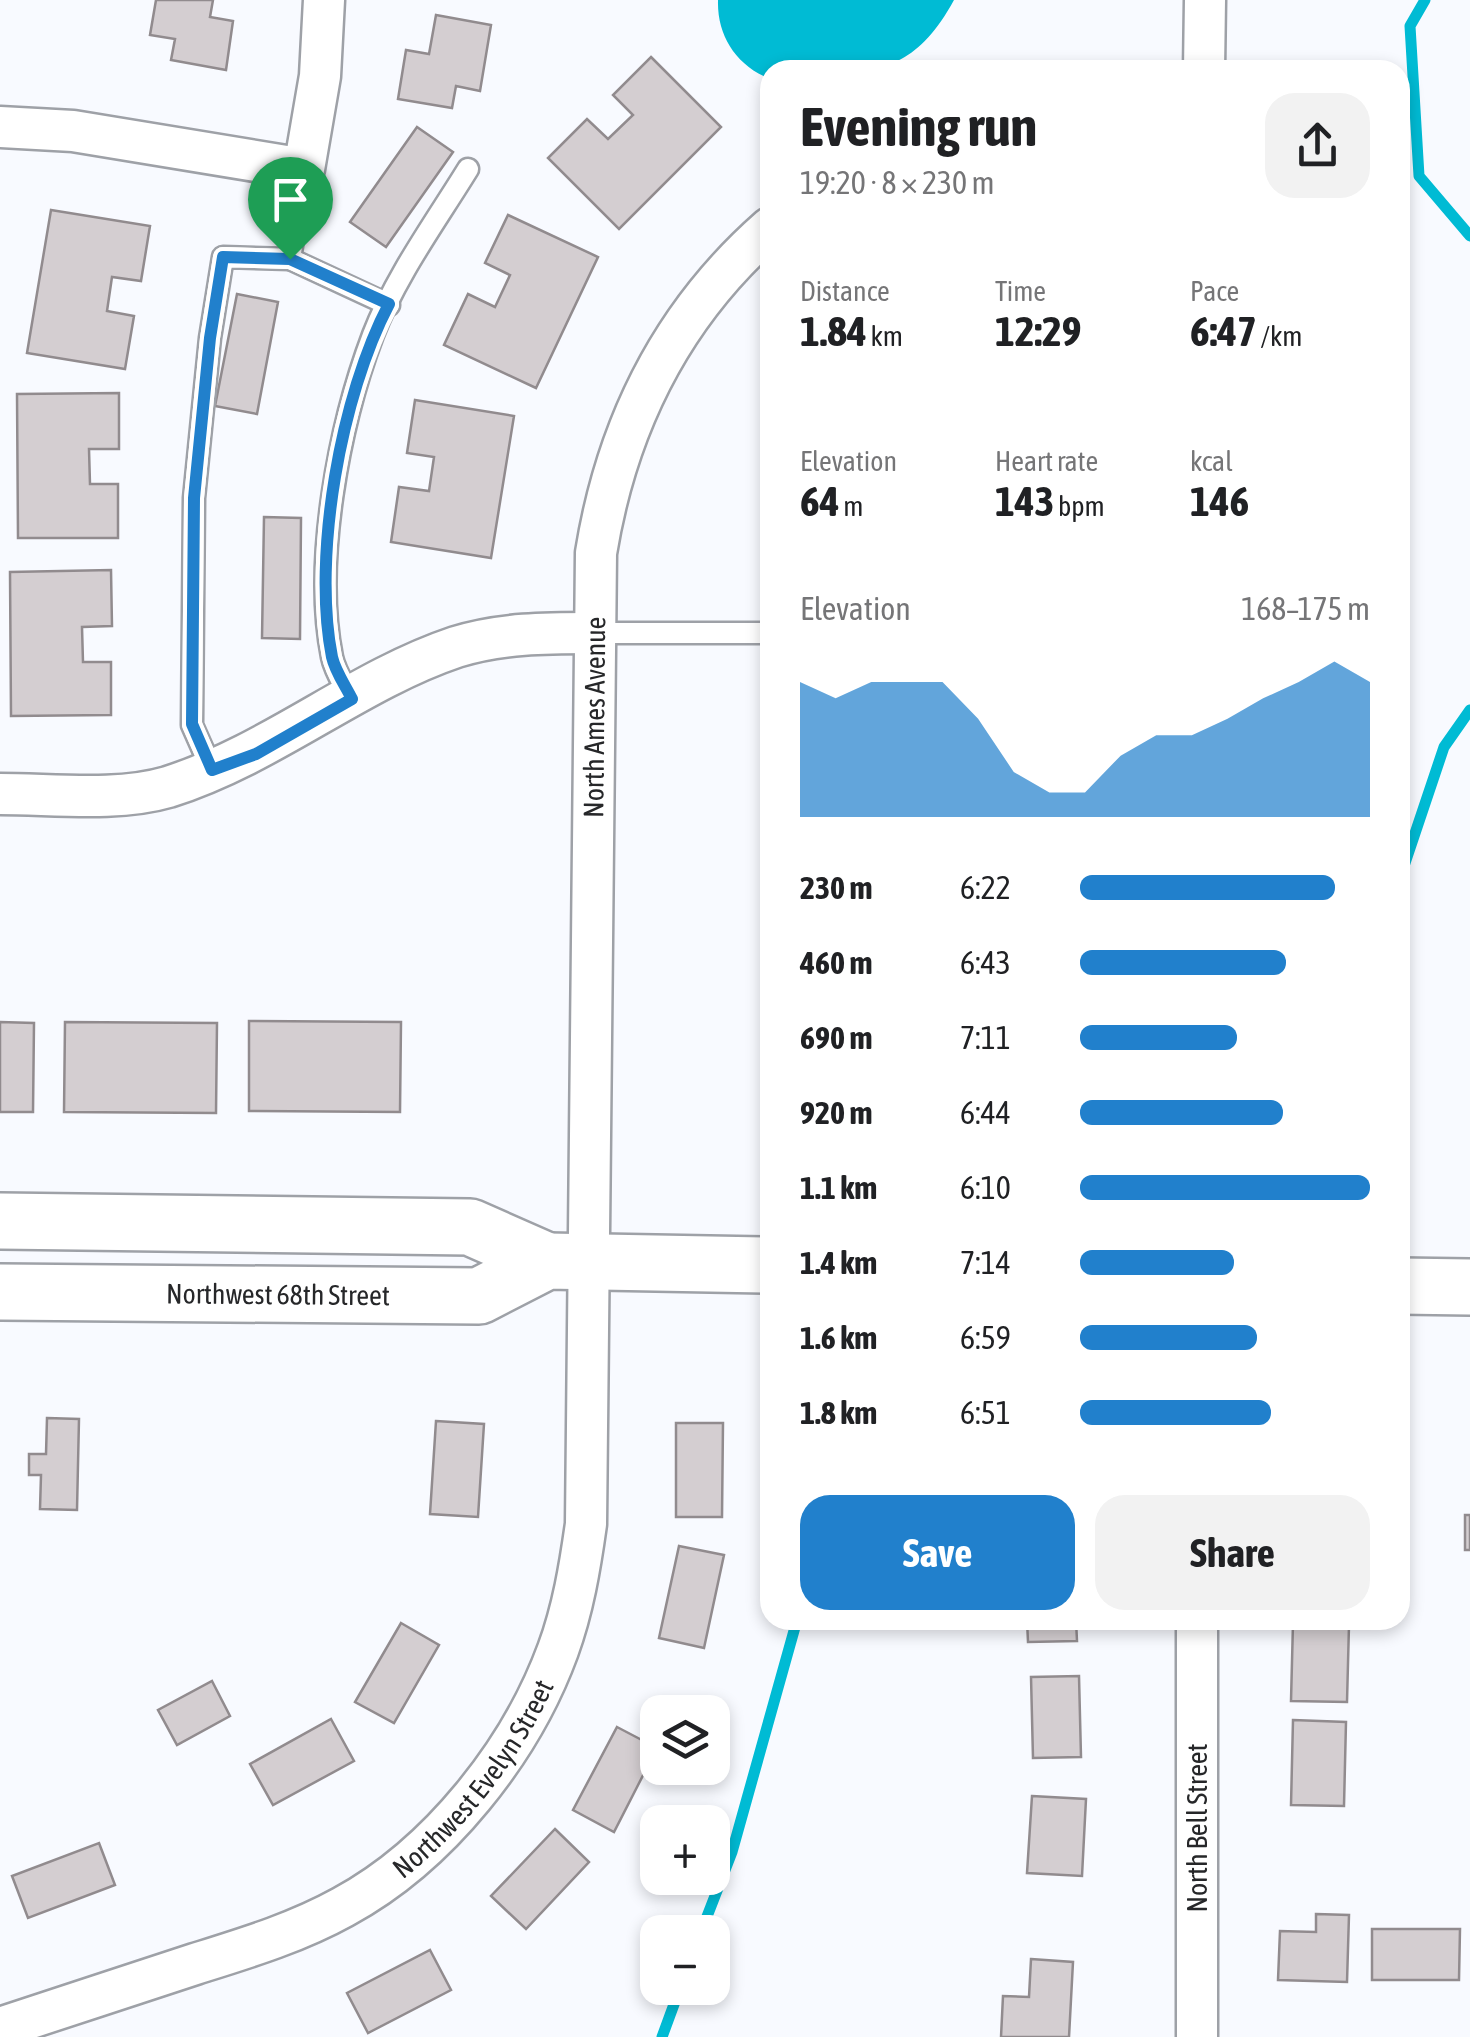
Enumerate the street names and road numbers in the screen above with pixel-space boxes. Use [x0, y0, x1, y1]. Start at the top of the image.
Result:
street label: North Ames Avenue [577, 617, 611, 818]
street label: Northwest 68th Street [166, 1277, 390, 1311]
street label: Northwest Evelyn Street [386, 1675, 560, 1884]
street label: North Bell Street [1181, 1743, 1213, 1913]

